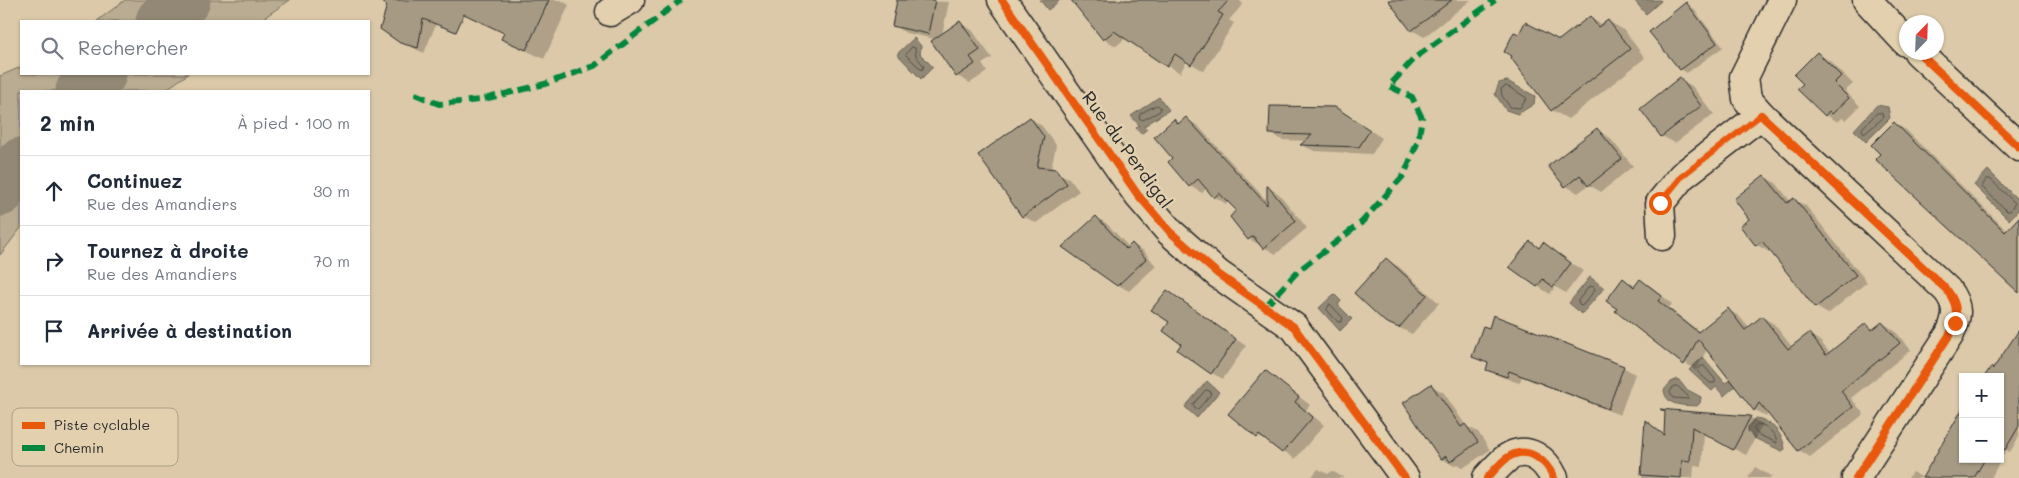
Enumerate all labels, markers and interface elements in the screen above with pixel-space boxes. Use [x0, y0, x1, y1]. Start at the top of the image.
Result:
north arrow [1899, 15, 1944, 60]
search box [20, 20, 370, 75]
icon: search [38, 34, 66, 62]
text: Rechercher [78, 35, 188, 60]
street label: Rue du Perdigal [1077, 86, 1179, 213]
text: 2 min [40, 109, 95, 136]
text: À pied · 100 m [237, 112, 350, 133]
text: Continuez [87, 168, 182, 193]
icon: ahead [40, 177, 68, 205]
text: 30 m [313, 180, 350, 201]
route start [1649, 192, 1672, 215]
text: Rue des Amandiers [87, 193, 237, 214]
text: Tournez à droite [87, 238, 249, 263]
icon: right [40, 247, 68, 275]
text: 70 m [313, 250, 350, 271]
text: Rue des Amandiers [87, 263, 237, 284]
route end [1944, 312, 1967, 335]
icon: arrive [40, 317, 68, 345]
text: Arrivée à destination [87, 318, 292, 343]
map controls [1959, 373, 2004, 463]
button: + [1959, 373, 2004, 418]
legend [12, 408, 178, 466]
text: Piste cyclable [54, 415, 150, 434]
button: − [1959, 418, 2004, 463]
text: Chemin [54, 438, 104, 457]

